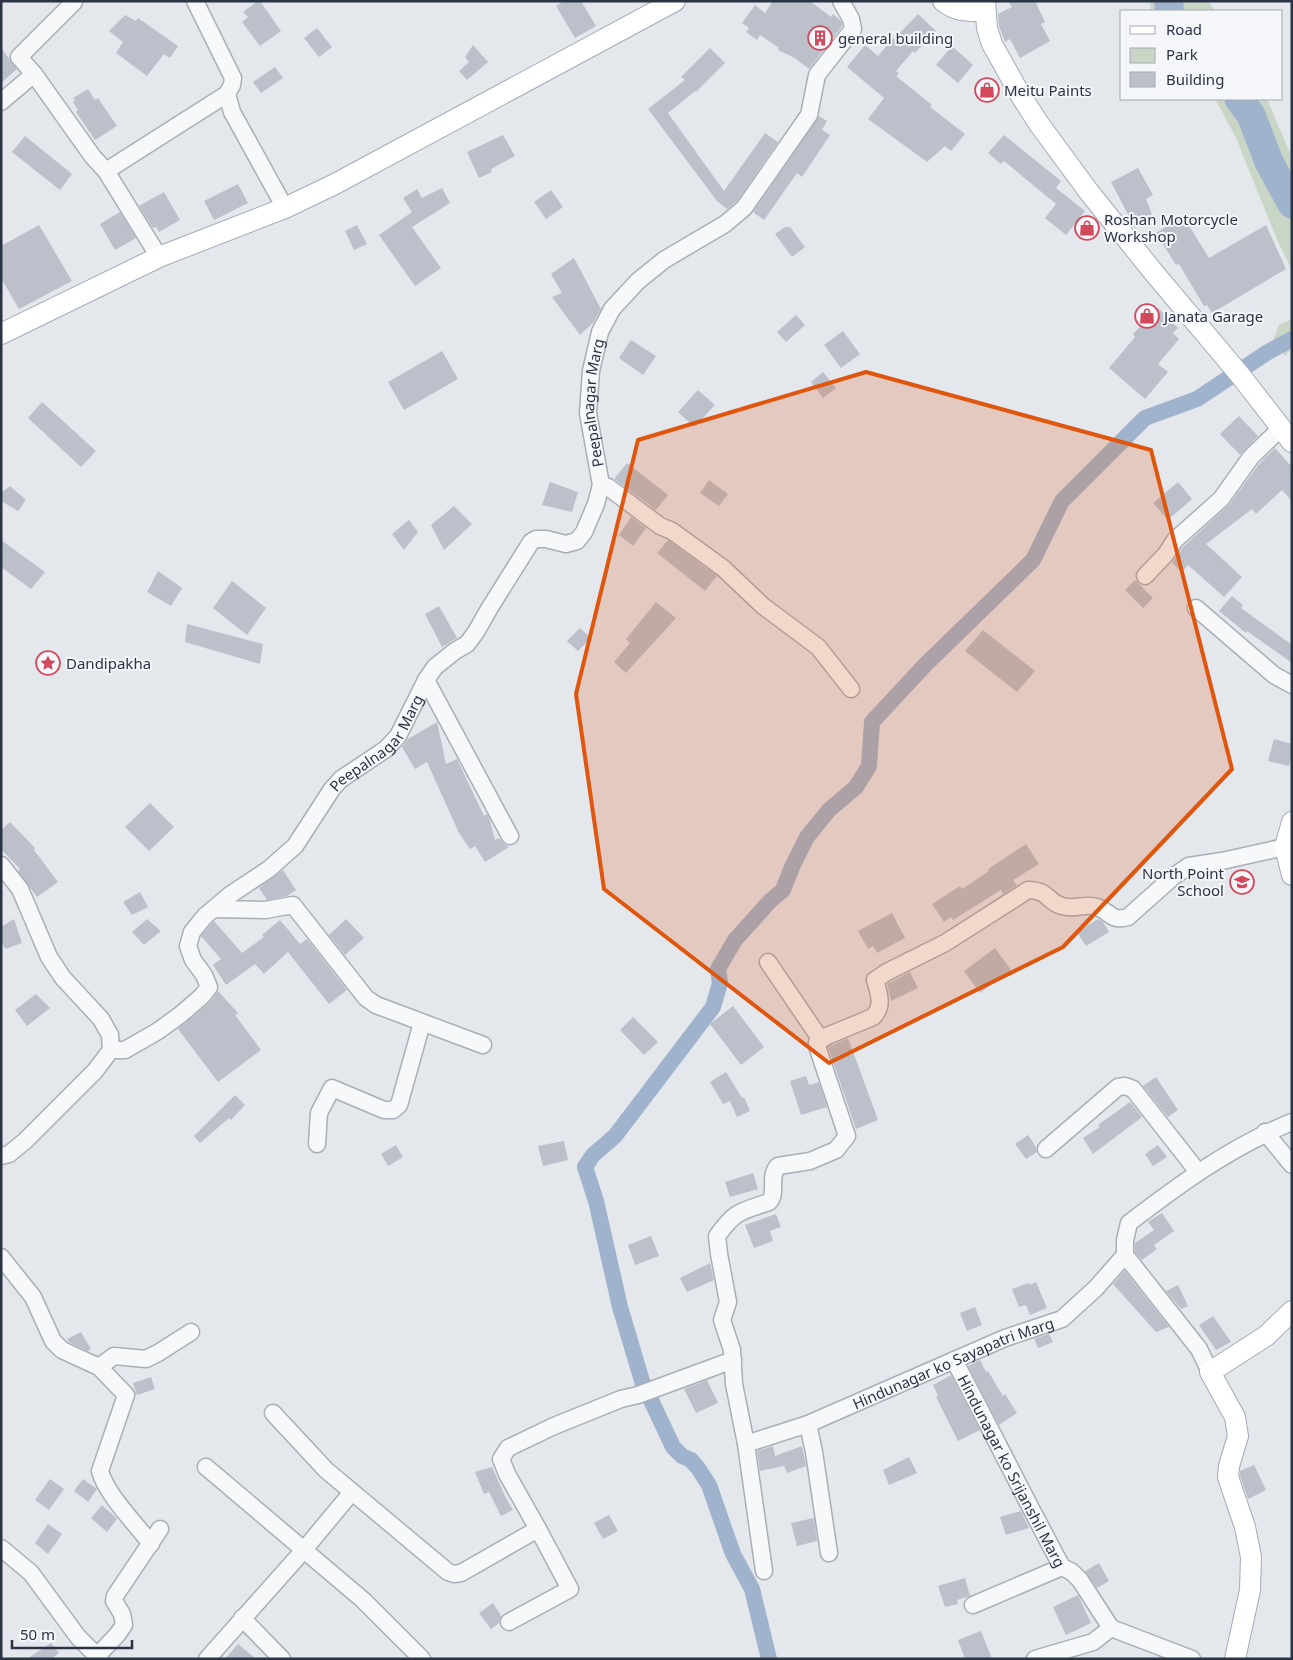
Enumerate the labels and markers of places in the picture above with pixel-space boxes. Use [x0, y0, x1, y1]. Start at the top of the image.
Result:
building icon: general building [807, 25, 833, 51]
place label: general building [838, 28, 953, 48]
shop icon: Meitu Paints [974, 77, 1000, 103]
place label: Meitu Paints [1004, 80, 1092, 100]
place label: Roshan Motorcycle Workshop [1104, 209, 1238, 246]
shop icon: Roshan Motorcycle Workshop [1074, 215, 1100, 241]
shop icon: Janata Garage [1134, 303, 1160, 329]
place label: Janata Garage [1162, 306, 1263, 326]
place icon: Dandipakha [35, 650, 61, 676]
place label: Dandipakha [66, 653, 151, 673]
place label: North Point School [1142, 863, 1225, 900]
school or university icon: North Point School [1229, 869, 1255, 895]

